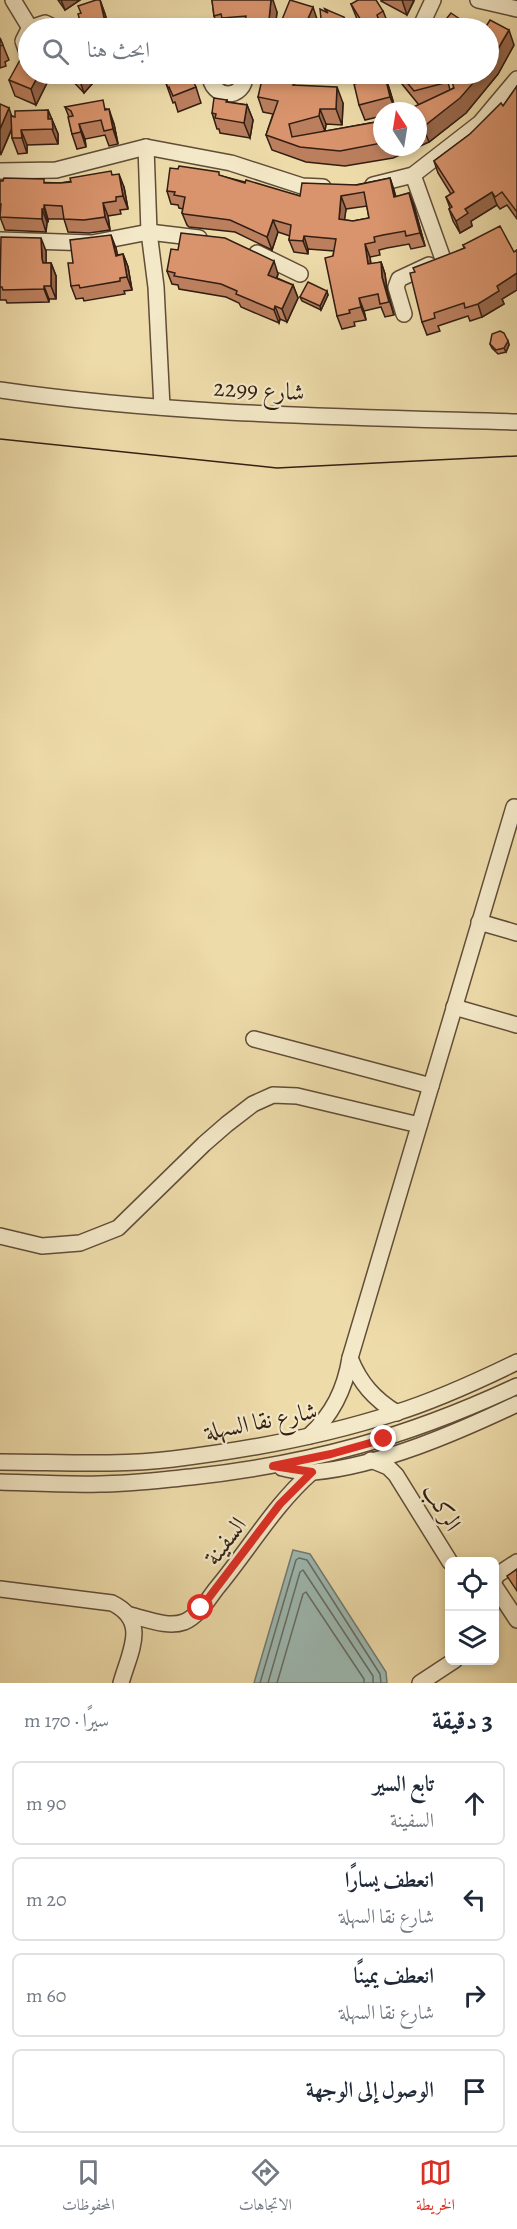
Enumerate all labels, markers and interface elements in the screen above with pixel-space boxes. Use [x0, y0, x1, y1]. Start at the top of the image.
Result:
search box [18, 18, 499, 84]
icon: search [39, 35, 72, 68]
text: ابحث هنا [87, 35, 150, 65]
north arrow [373, 102, 427, 156]
street label: شارع 2299 [212, 372, 305, 412]
street label: شارع نقا السهلة [201, 1394, 321, 1452]
route end [370, 1425, 396, 1451]
street label: الركب [415, 1477, 469, 1537]
street label: السفينة [196, 1510, 254, 1572]
map controls [445, 1557, 499, 1665]
button: locate [445, 1557, 499, 1611]
route start [187, 1594, 213, 1620]
button: layers [445, 1611, 499, 1665]
text: 3 دقيقة [432, 1703, 493, 1738]
text: سيرًا · 170 m [24, 1707, 109, 1734]
text: تابع السير [373, 1769, 434, 1799]
icon: ahead [458, 1787, 491, 1820]
text: 90 m [26, 1790, 66, 1817]
text: السفينة [390, 1807, 434, 1834]
text: انعطف يسارًا [345, 1865, 434, 1895]
icon: left [458, 1883, 491, 1916]
text: 20 m [26, 1886, 67, 1913]
text: شارع نقا السهلة [339, 1903, 434, 1930]
text: انعطف يمينًا [354, 1961, 434, 1991]
icon: right [458, 1979, 491, 2012]
text: 60 m [26, 1982, 67, 2009]
text: شارع نقا السهلة [339, 1999, 434, 2026]
text: الوصول إلى الوجهة [306, 2075, 434, 2105]
icon: arrive [458, 2075, 491, 2108]
tab: المحفوظات [62, 2156, 115, 2220]
tab: الاتجاهات [239, 2156, 292, 2220]
tab: الخريطة [416, 2156, 455, 2220]

